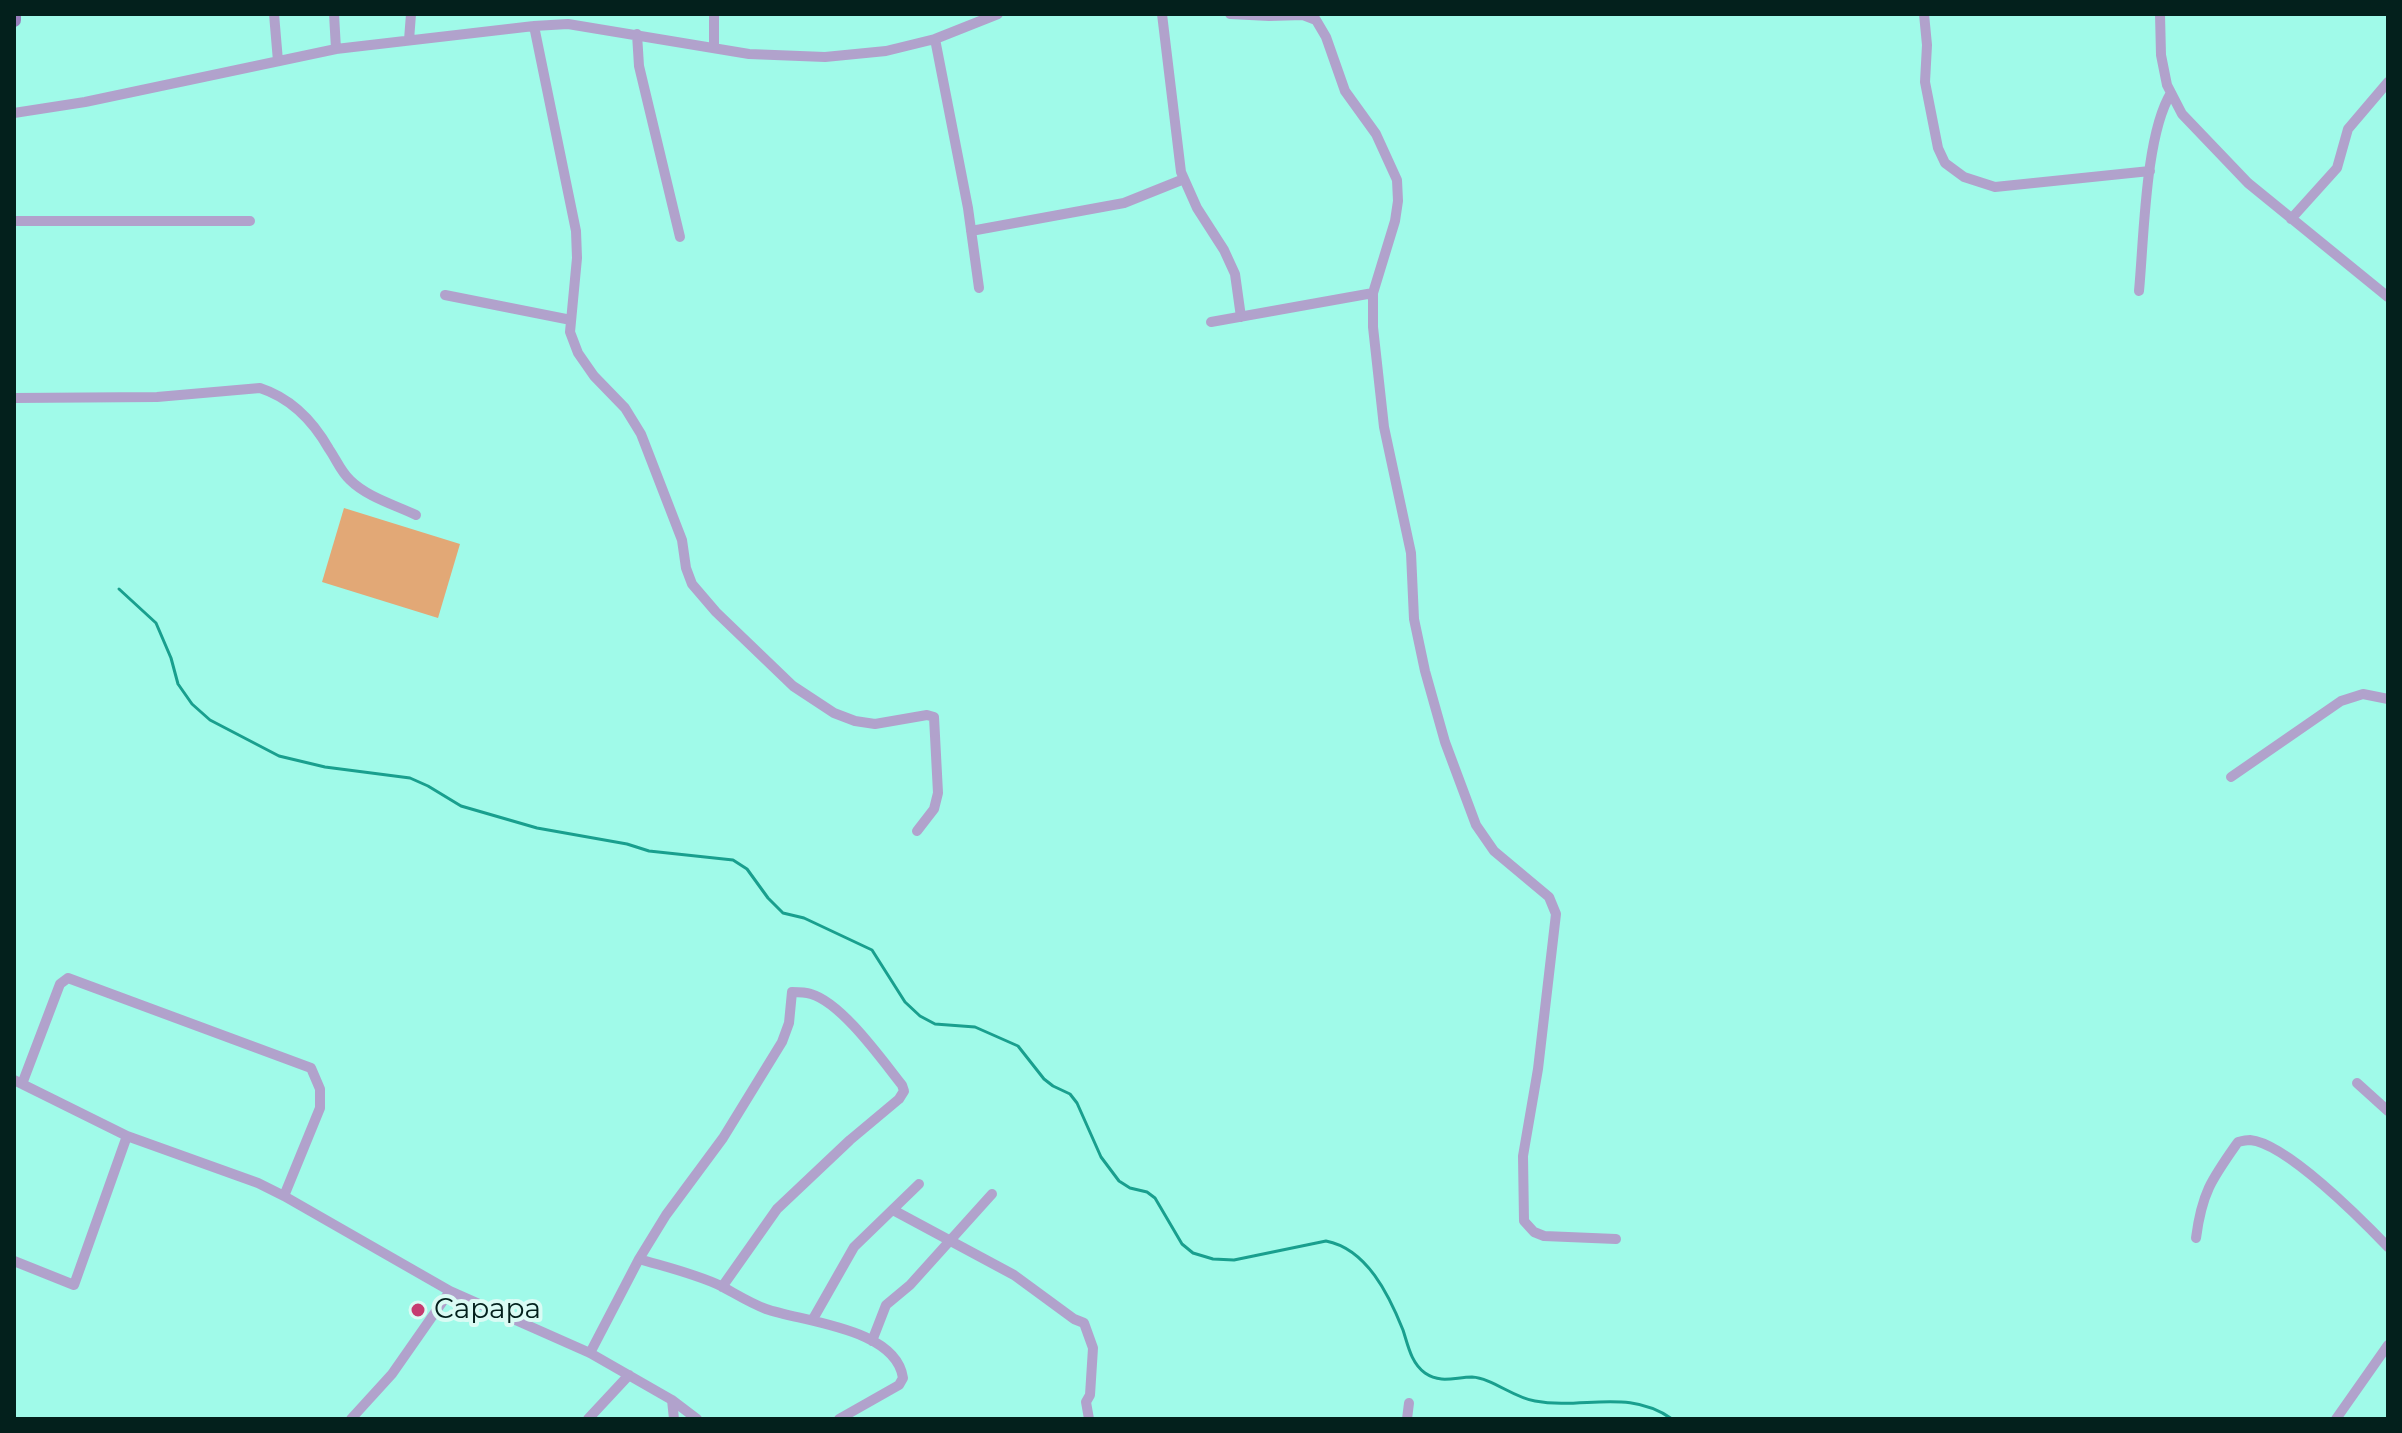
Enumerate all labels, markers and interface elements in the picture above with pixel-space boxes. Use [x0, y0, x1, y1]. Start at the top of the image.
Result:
place label: Capapa [434, 1293, 541, 1327]
marker: Capapa [409, 1301, 427, 1319]

